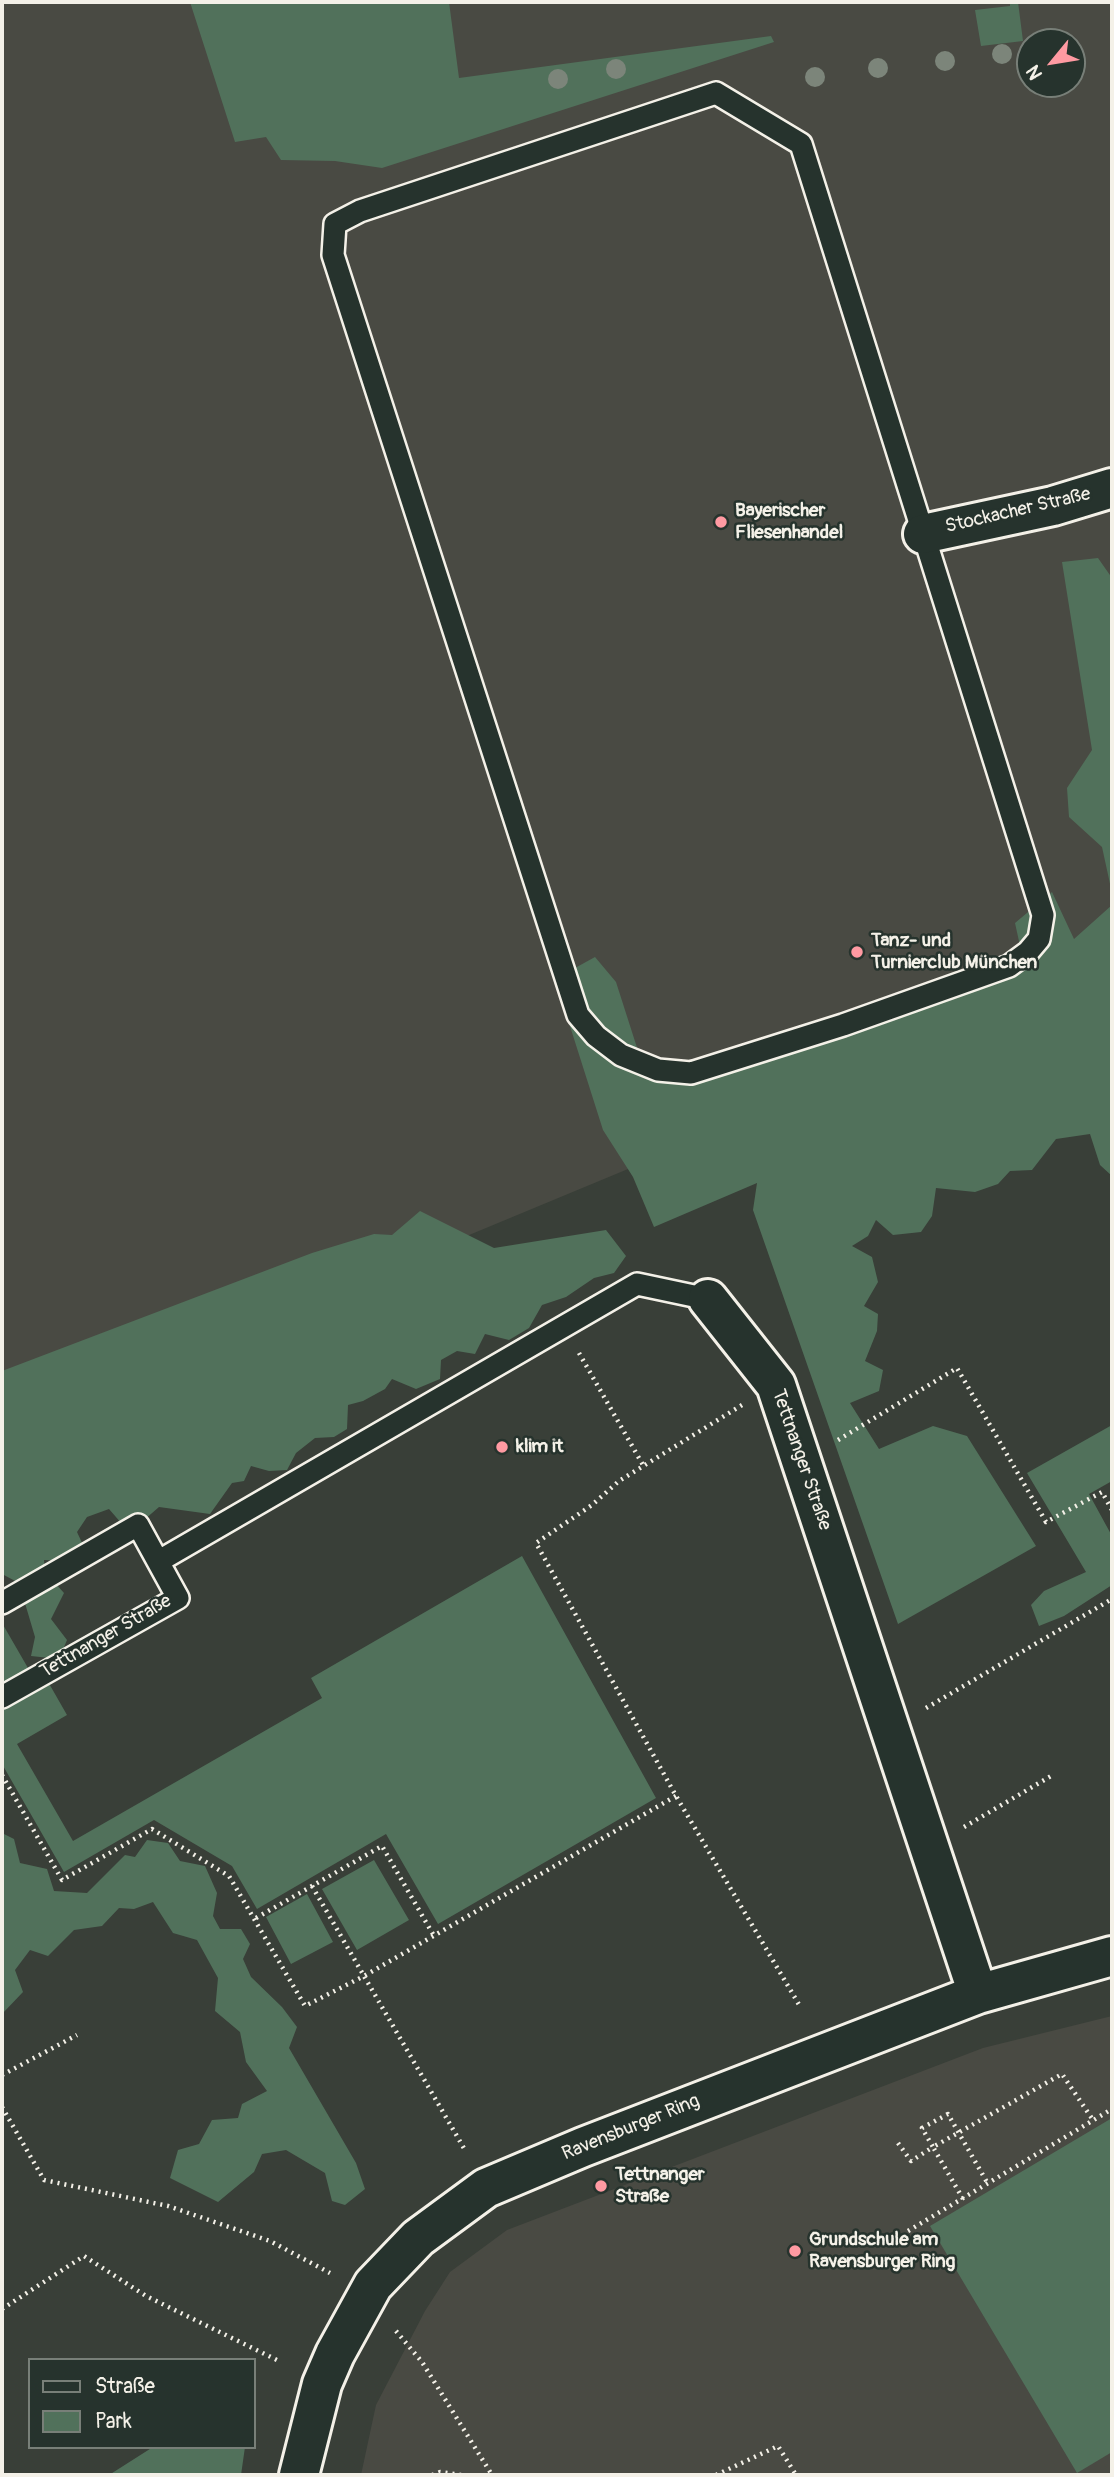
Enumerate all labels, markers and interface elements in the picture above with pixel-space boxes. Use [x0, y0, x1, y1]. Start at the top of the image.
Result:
north arrow [1016, 28, 1086, 98]
text: N [1021, 61, 1048, 84]
street label: Stockacher Straße [943, 483, 1093, 539]
place label: Bayerischer Fliesenhandel [735, 500, 843, 544]
marker: Bayerischer Fliesenhandel [713, 514, 729, 530]
place label: Tanz- und Turnierclub München [871, 930, 1037, 974]
marker: Tanz- und Turnierclub München [849, 944, 865, 960]
street label: Tettnanger Straße [766, 1386, 836, 1534]
place label: klim it [516, 1436, 563, 1458]
marker: klim it [494, 1439, 510, 1455]
street label: Tettnanger Straße [36, 1590, 176, 1684]
street label: Ravensburger Ring [559, 2090, 703, 2166]
place label: Tettnanger Straße [615, 2164, 705, 2208]
marker: Tettnanger Straße [593, 2178, 609, 2194]
place label: Grundschule am Ravensburger Ring [809, 2229, 955, 2273]
marker: Grundschule am Ravensburger Ring [787, 2243, 803, 2259]
legend [28, 2358, 256, 2449]
text: Straße [95, 2373, 155, 2400]
text: Park [95, 2408, 132, 2435]

